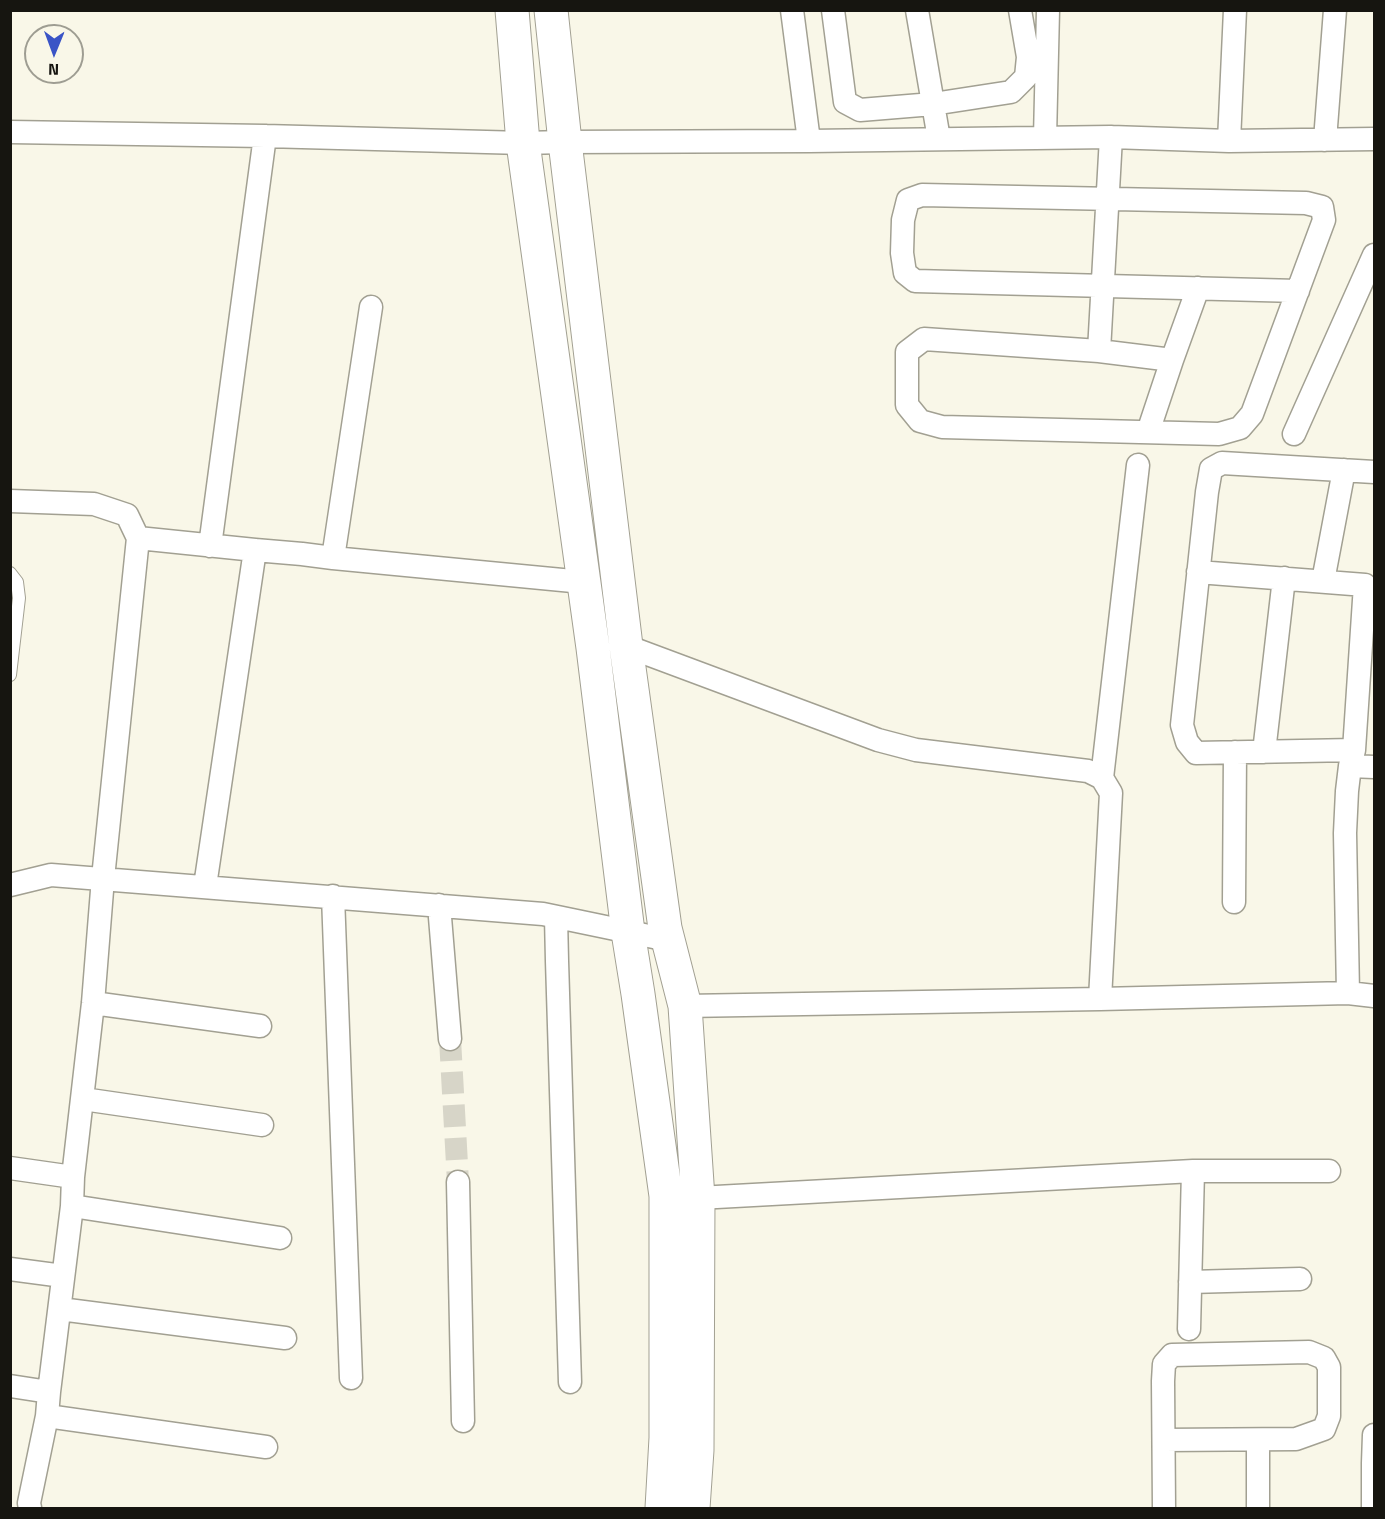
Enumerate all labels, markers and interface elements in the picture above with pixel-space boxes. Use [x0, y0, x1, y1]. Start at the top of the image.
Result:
north arrow [24, 24, 84, 84]
text: N [48, 58, 59, 82]

